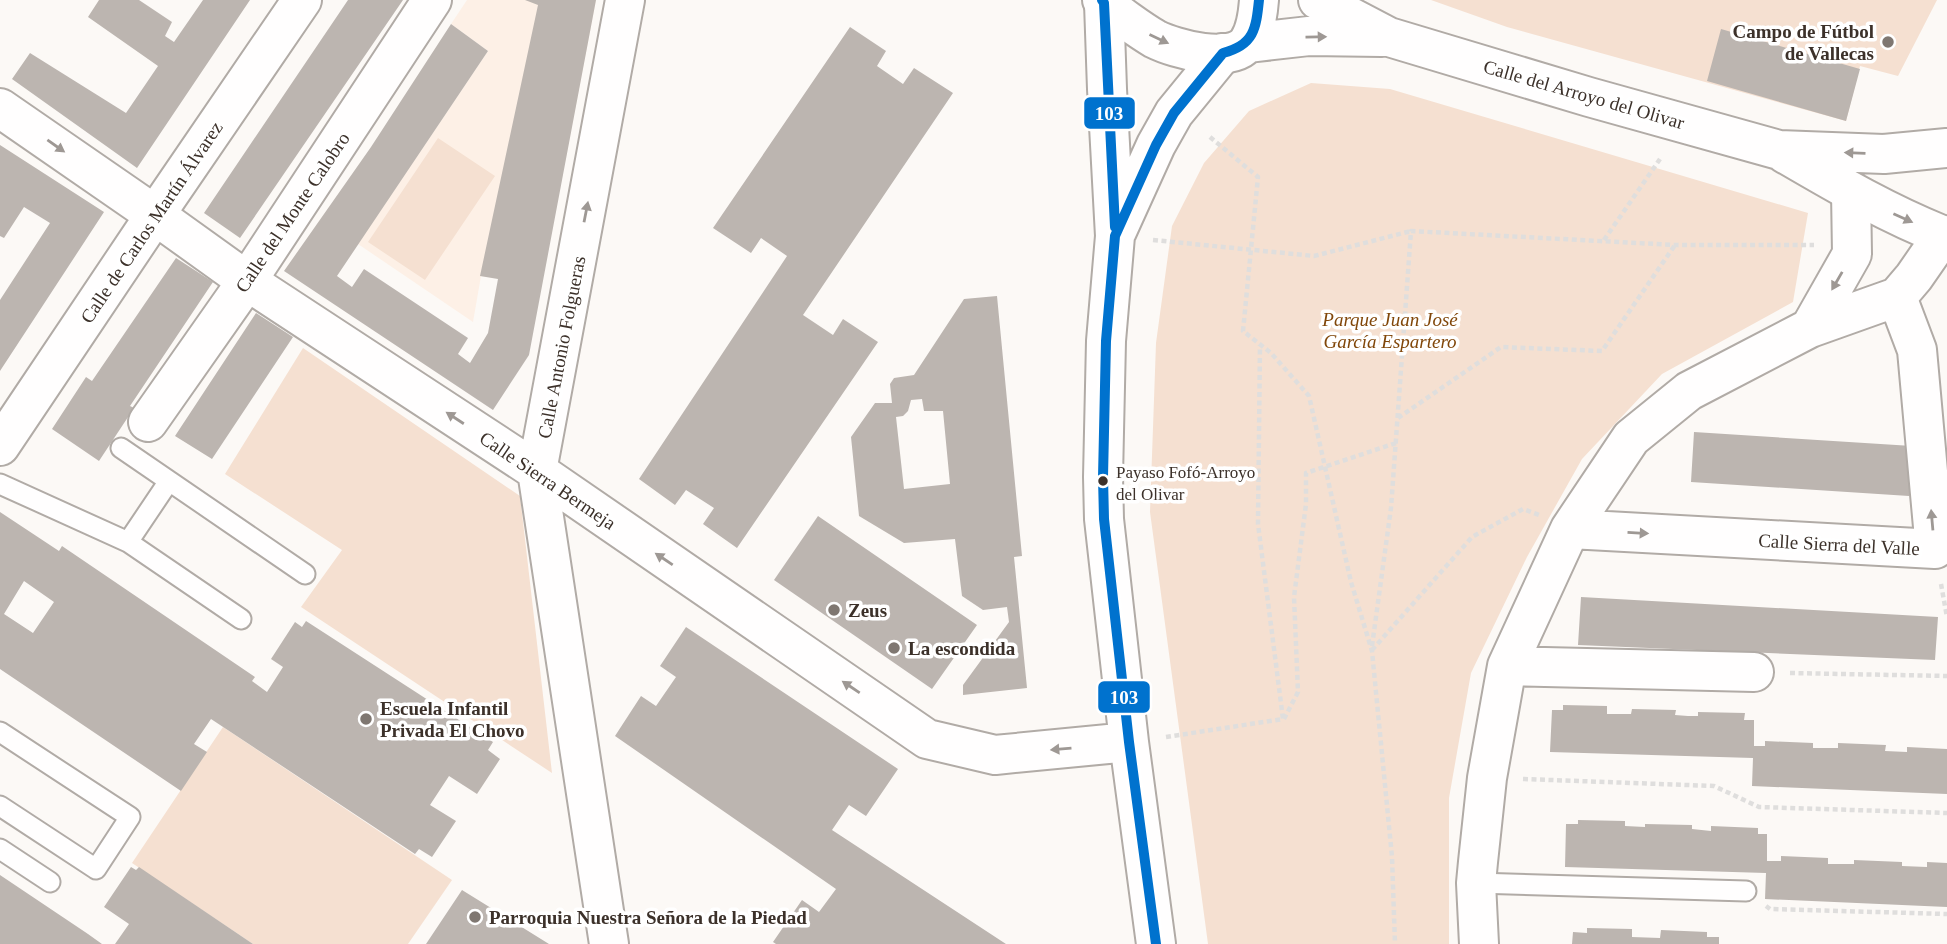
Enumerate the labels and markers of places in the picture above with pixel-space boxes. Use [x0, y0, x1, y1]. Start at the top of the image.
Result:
place label: Campo de Fútbol de Vallecas [1733, 21, 1874, 64]
marker: Campo de Fútbol de Vallecas [1880, 34, 1896, 50]
place label: Payaso Fofó-Arroyo del Olivar [1116, 463, 1255, 504]
marker: Payaso Fofó-Arroyo del Olivar [1096, 474, 1110, 488]
place label: Zeus [848, 600, 887, 621]
marker: Zeus [826, 602, 842, 618]
place label: La escondida [908, 638, 1016, 659]
marker: La escondida [886, 640, 902, 656]
place label: Escuela Infantil Privada El Chovo [380, 698, 525, 741]
marker: Escuela Infantil Privada El Chovo [358, 711, 374, 727]
place label: Parroquia Nuestra Señora de la Piedad [489, 907, 807, 928]
marker: Parroquia Nuestra Señora de la Piedad [467, 909, 483, 925]

